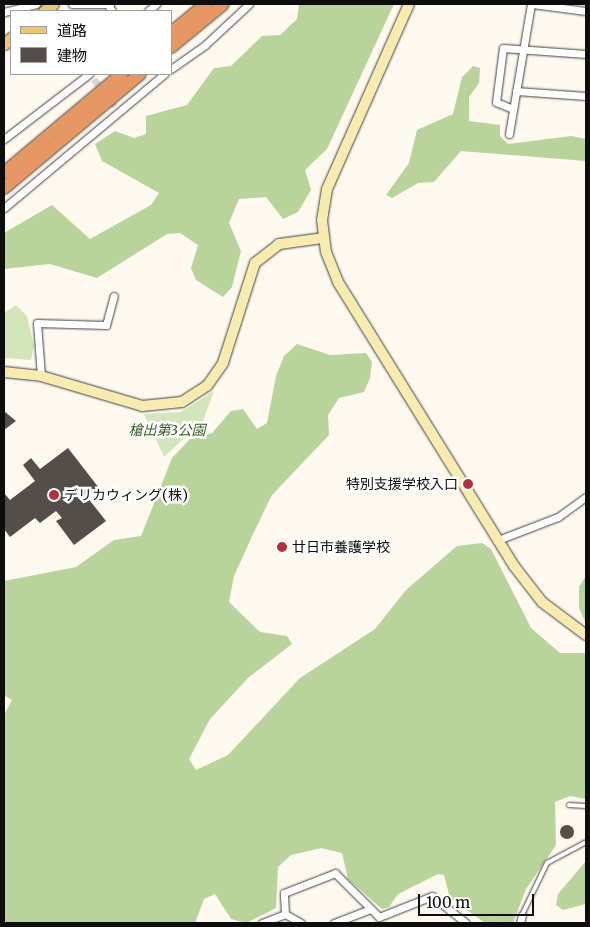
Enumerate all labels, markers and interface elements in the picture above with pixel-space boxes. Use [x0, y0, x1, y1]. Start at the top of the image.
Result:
legend [10, 10, 172, 75]
text: 道路 [57, 21, 87, 40]
text: 建物 [57, 46, 87, 65]
park label: 槍出第3公園 [128, 422, 206, 438]
place label: 特別支援学校入口 [346, 476, 458, 492]
marker: 特別支援学校入口 [462, 478, 474, 490]
place label: デリカウィング(株) [64, 487, 188, 503]
marker: デリカウィング(株) [48, 489, 60, 501]
place label: 廿日市養護学校 [292, 539, 390, 555]
marker: 廿日市養護学校 [276, 541, 288, 553]
scale bar [420, 884, 536, 916]
text: 100 m [426, 893, 470, 912]

